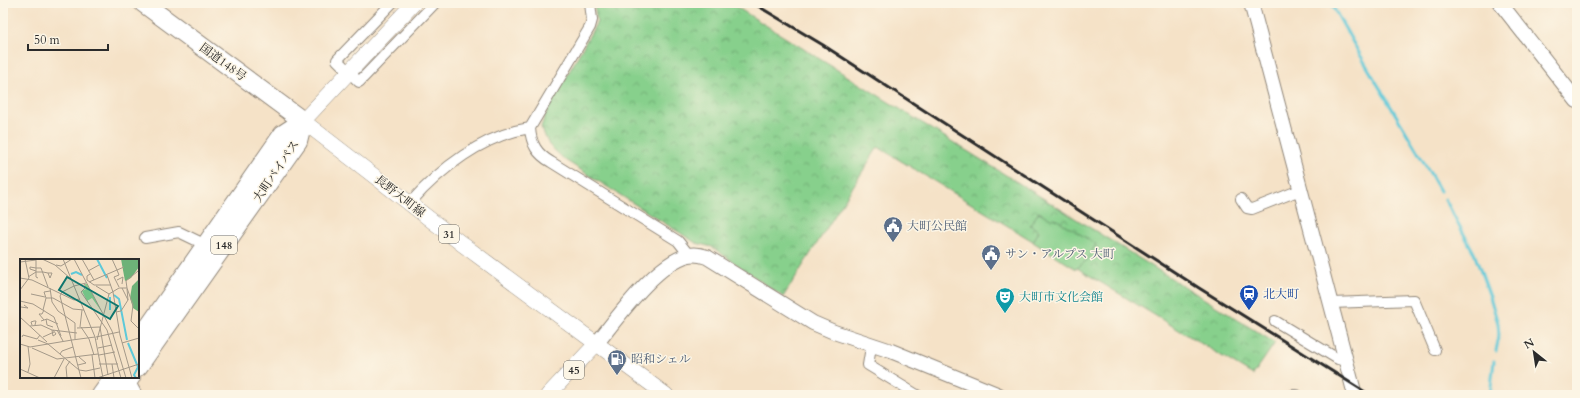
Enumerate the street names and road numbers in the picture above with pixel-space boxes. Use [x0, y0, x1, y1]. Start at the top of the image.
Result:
street label: 国道148号 [196, 40, 250, 84]
street label: 大町バイパス [249, 137, 303, 205]
street label: 長野大町線 [371, 171, 429, 221]
road number: 31 [439, 225, 459, 243]
road number: 148 [211, 236, 237, 254]
road number: 45 [564, 361, 584, 379]

